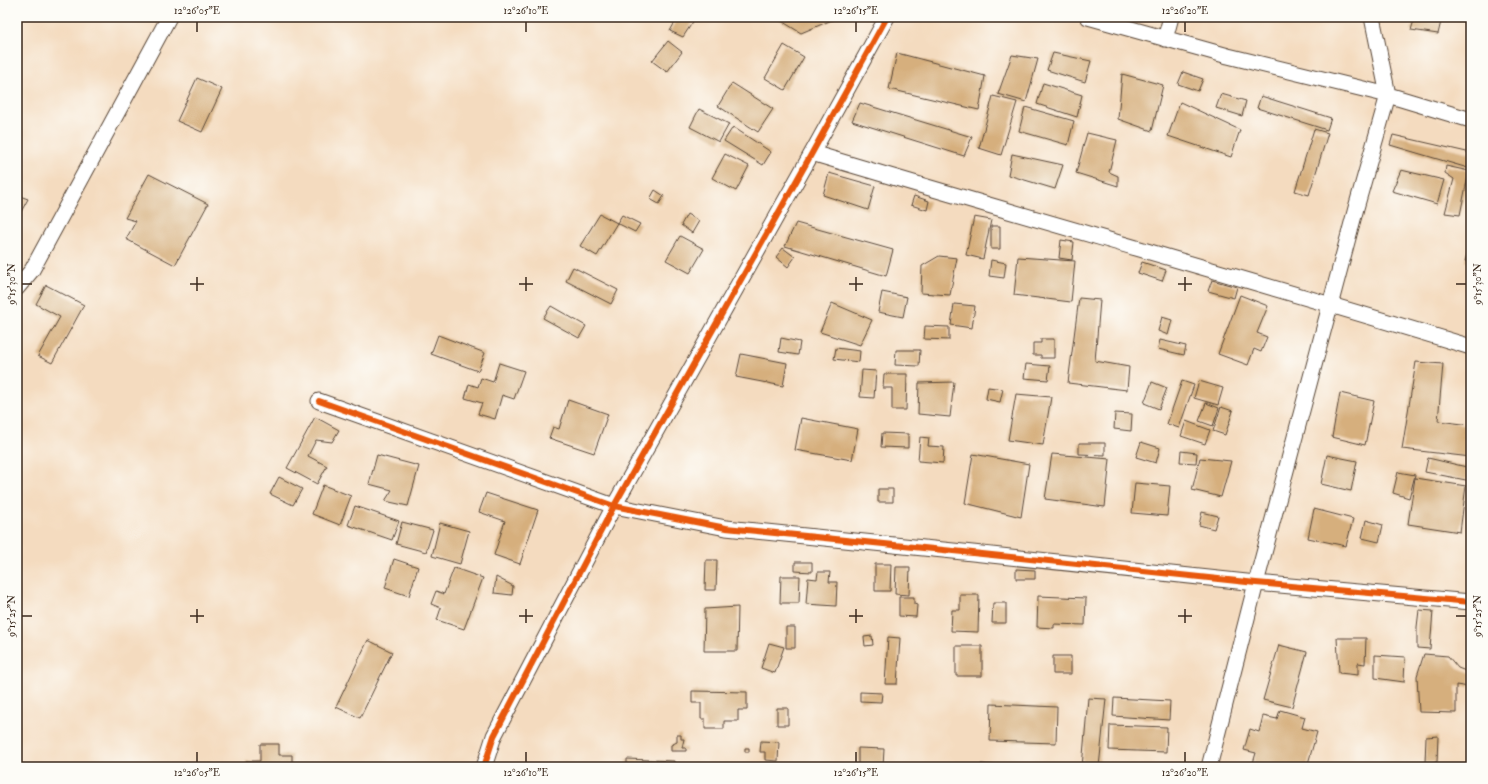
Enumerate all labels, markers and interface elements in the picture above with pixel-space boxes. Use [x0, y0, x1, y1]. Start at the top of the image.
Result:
text: 12°26'05"E [174, 5, 220, 17]
text: 12°26'10"E [503, 5, 549, 17]
text: 12°26'15"E [834, 5, 878, 17]
text: 12°26'20"E [1162, 5, 1208, 17]
text: 9°15'30"N [6, 263, 18, 306]
text: 9°15'30"N [1472, 263, 1484, 306]
text: 9°15'25"N [6, 595, 18, 638]
text: 9°15'25"N [1472, 595, 1484, 638]
text: 12°26'05"E [174, 767, 220, 779]
text: 12°26'10"E [503, 767, 549, 779]
text: 12°26'15"E [834, 767, 878, 779]
text: 12°26'20"E [1162, 767, 1208, 779]

